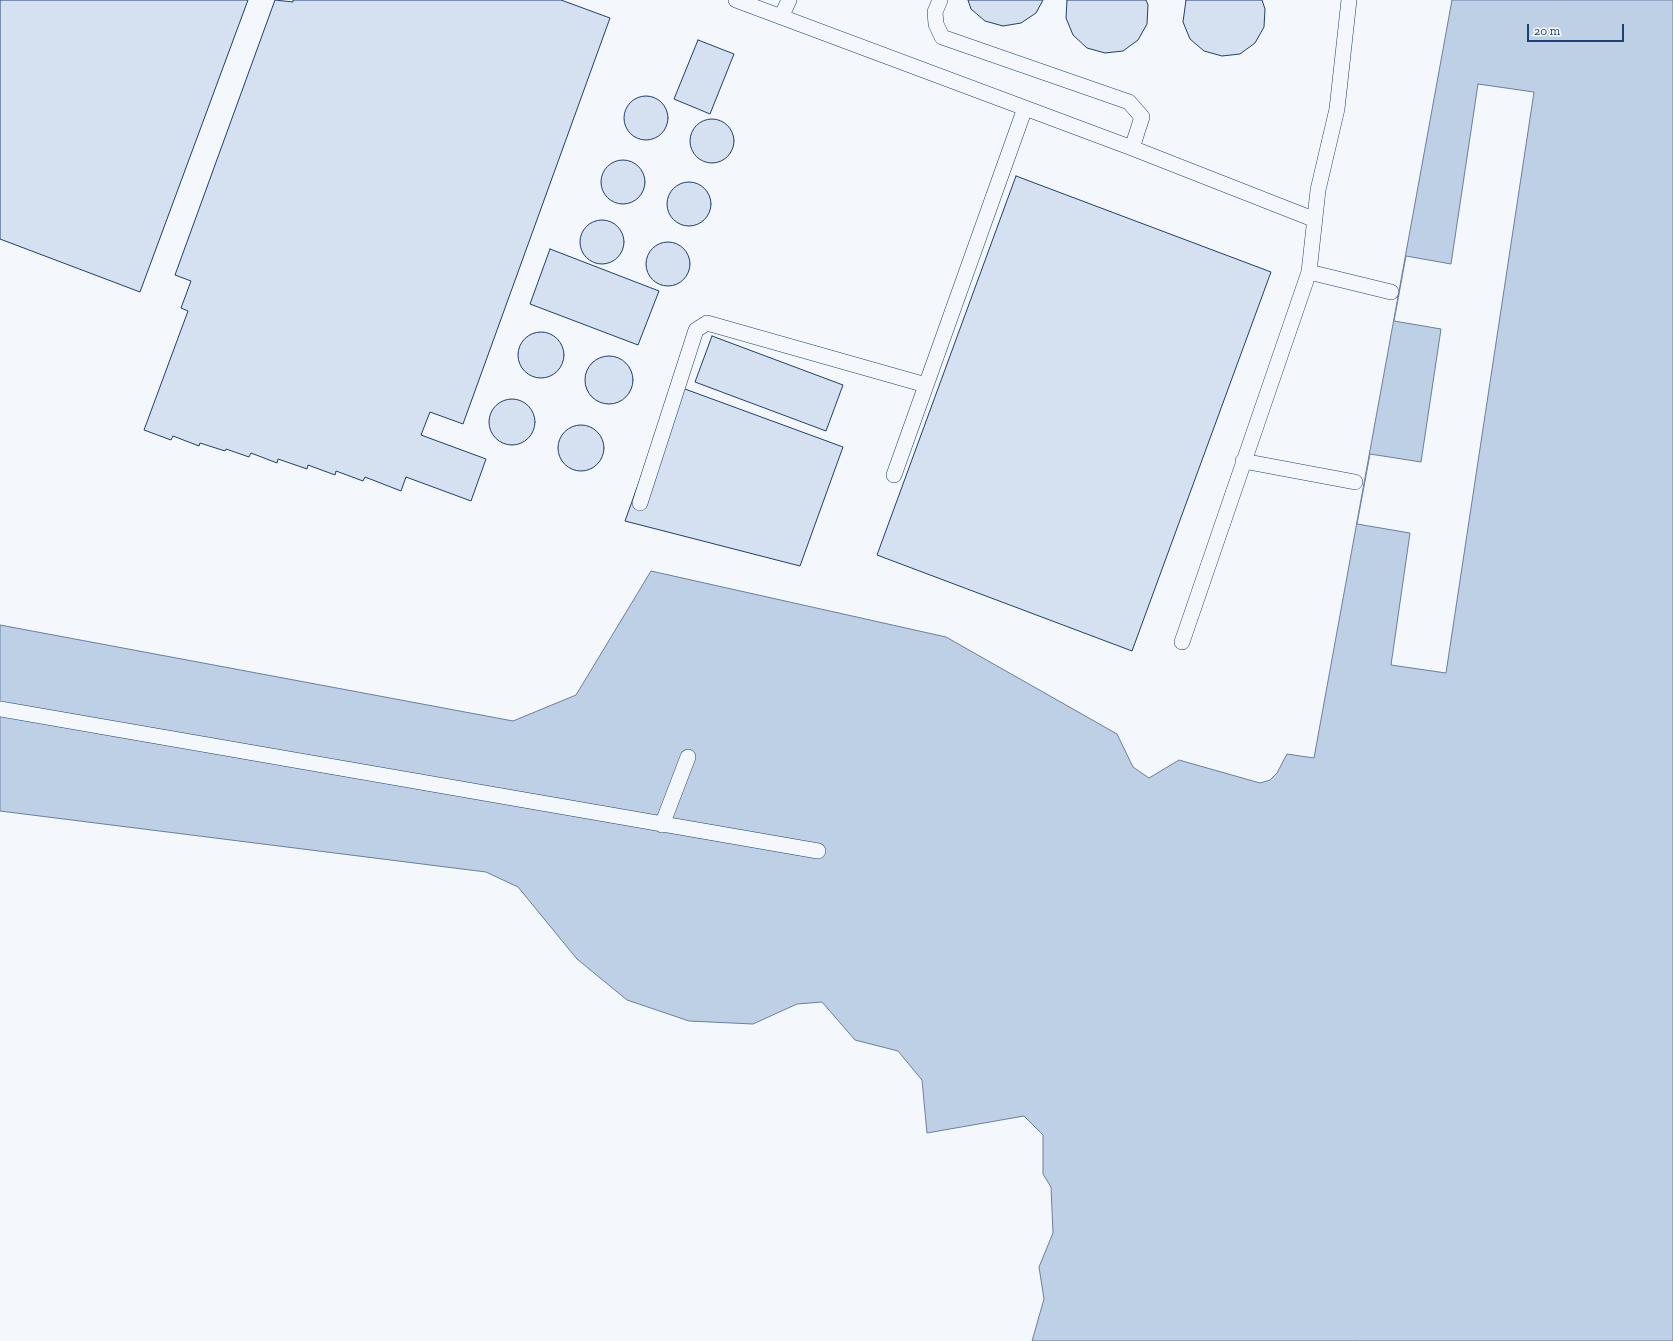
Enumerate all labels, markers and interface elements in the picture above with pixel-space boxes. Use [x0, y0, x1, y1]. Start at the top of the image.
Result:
scale bar [1529, 16, 1626, 42]
text: 20 m [1534, 24, 1560, 38]

